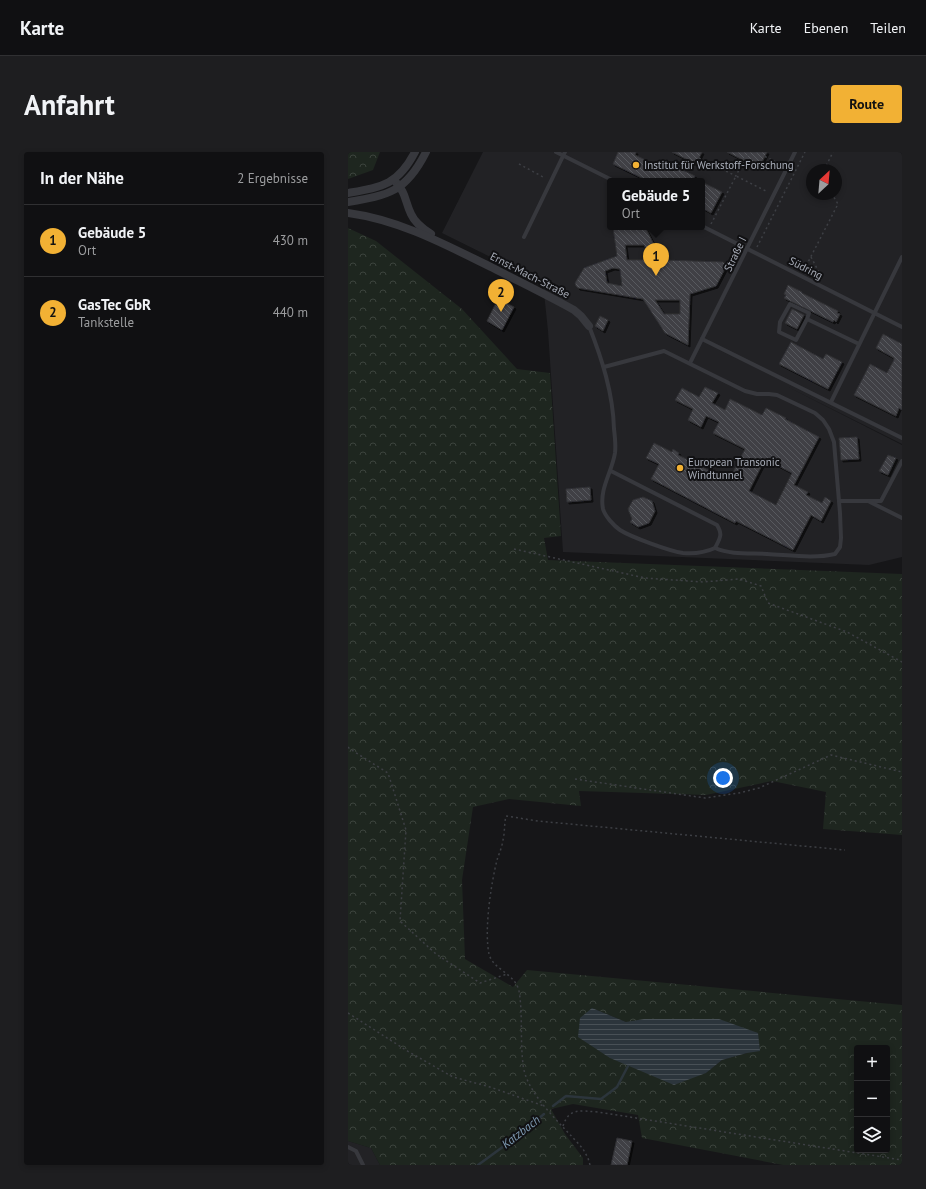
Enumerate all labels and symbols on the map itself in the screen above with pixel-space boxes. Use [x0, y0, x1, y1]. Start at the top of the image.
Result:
place label: Institut für Werkstoff-Forschung [644, 158, 794, 172]
marker: Institut für Werkstoff-Forschung [631, 160, 641, 170]
north arrow [806, 164, 842, 200]
street label: Straße I [721, 234, 749, 274]
pin: 1 [643, 243, 669, 276]
street label: Ernst-Mach-Straße [488, 249, 573, 301]
street label: Südring [787, 254, 825, 283]
pin: 2 [488, 279, 514, 312]
place label: European Transonic Windtunnel [688, 455, 780, 482]
marker: European Transonic Windtunnel [675, 463, 685, 473]
your location [713, 768, 733, 788]
water label: Katzbach [498, 1112, 543, 1151]

